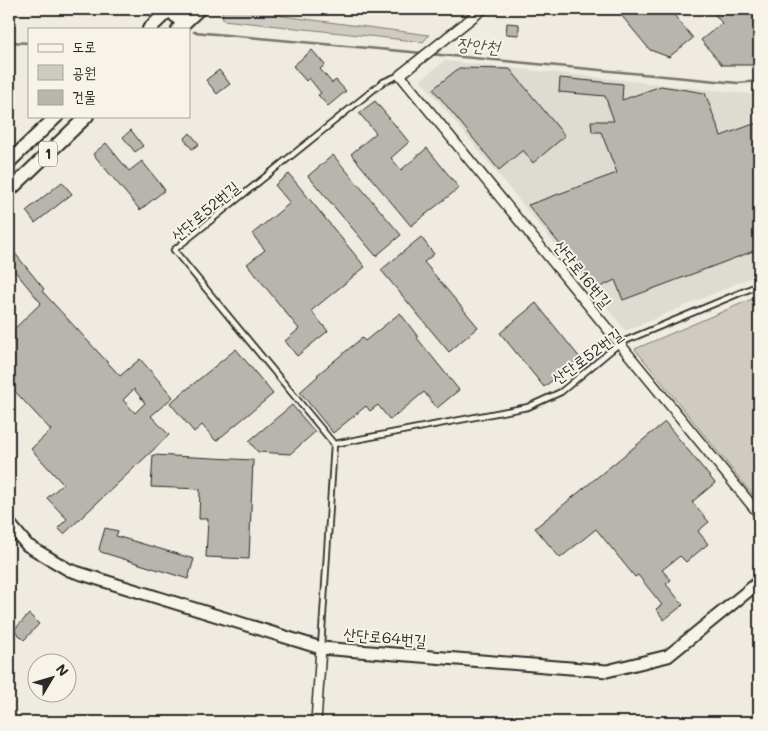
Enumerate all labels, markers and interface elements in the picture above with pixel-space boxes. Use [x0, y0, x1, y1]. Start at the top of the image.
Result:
legend [28, 28, 190, 118]
water label: 장안천 [455, 31, 502, 59]
text: 도로 [72, 36, 96, 56]
text: 공원 [72, 62, 96, 82]
text: 건물 [72, 86, 96, 106]
road number: 1 [39, 142, 57, 166]
street label: 산단로52번길 [166, 176, 243, 245]
street label: 산단로16번길 [550, 236, 617, 312]
street label: 산단로52번길 [547, 323, 626, 388]
street label: 산단로64번길 [343, 622, 428, 651]
north arrow [28, 654, 78, 704]
text: N [52, 660, 73, 680]

